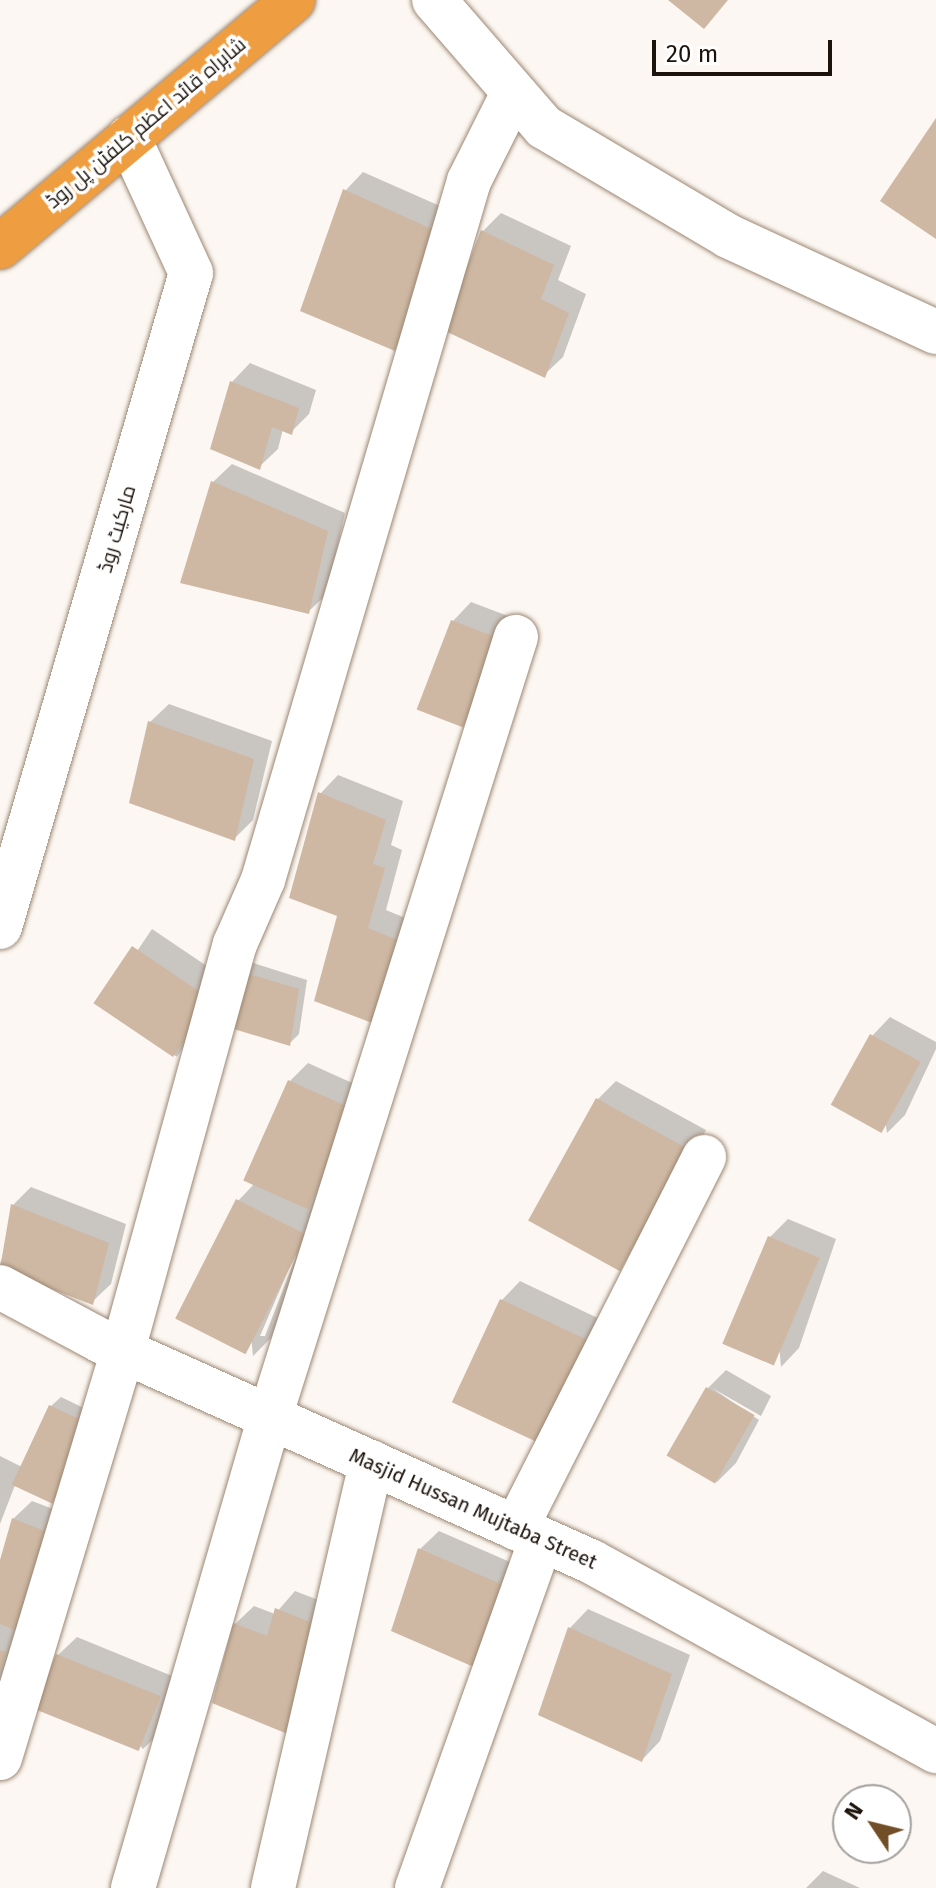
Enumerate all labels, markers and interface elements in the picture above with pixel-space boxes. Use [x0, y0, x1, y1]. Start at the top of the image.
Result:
scale bar [656, 24, 836, 74]
street label: شاہراہ قائد اعظم کلفٹن پل روڈ [41, 32, 251, 214]
text: 20 m [666, 40, 718, 68]
street label: مارکیٹ روڈ [93, 483, 141, 575]
street label: Masjid Hussan Mujtaba Street [346, 1443, 600, 1575]
north arrow [832, 1784, 912, 1864]
text: N [838, 1797, 869, 1825]

